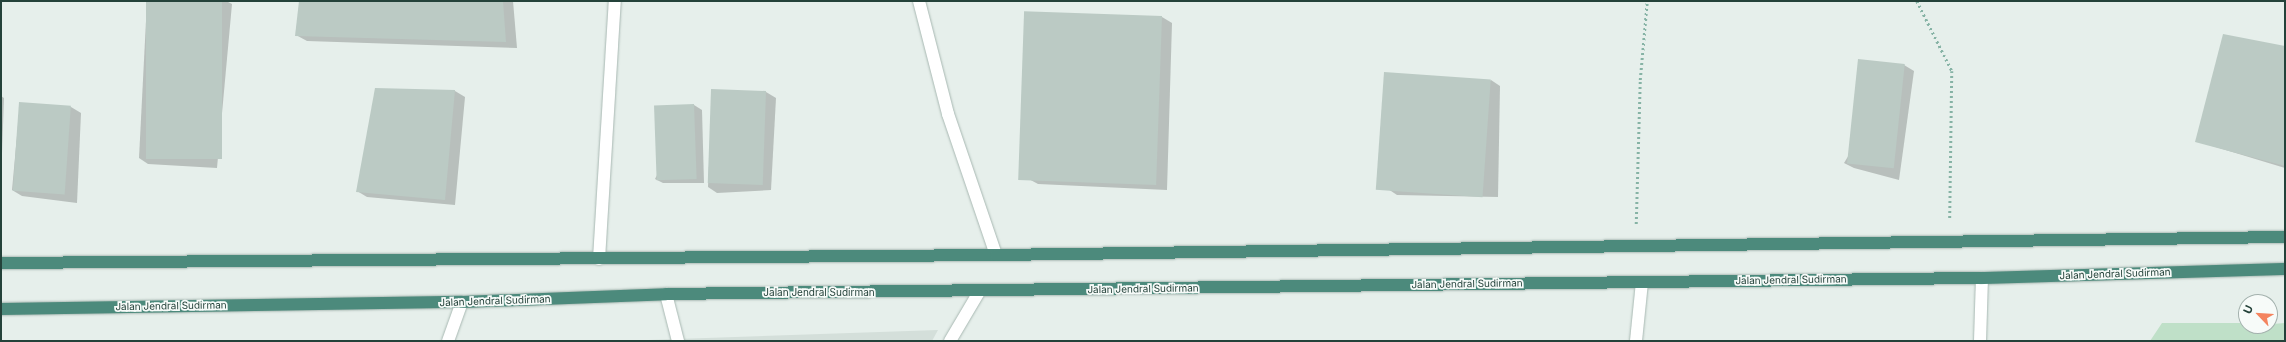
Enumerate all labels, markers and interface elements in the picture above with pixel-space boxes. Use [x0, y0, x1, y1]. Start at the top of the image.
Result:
street label: Jalan Jendral Sudirman [2059, 266, 2171, 282]
street label: Jalan Jendral Sudirman [1735, 273, 1847, 287]
street label: Jalan Jendral Sudirman [1411, 277, 1523, 291]
street label: Jalan Jendral Sudirman [1087, 282, 1199, 296]
street label: Jalan Jendral Sudirman [763, 287, 875, 299]
street label: Jalan Jendral Sudirman [439, 293, 551, 309]
north arrow [2238, 294, 2278, 334]
street label: Jalan Jendral Sudirman [115, 299, 227, 313]
text: U [2240, 303, 2256, 316]

